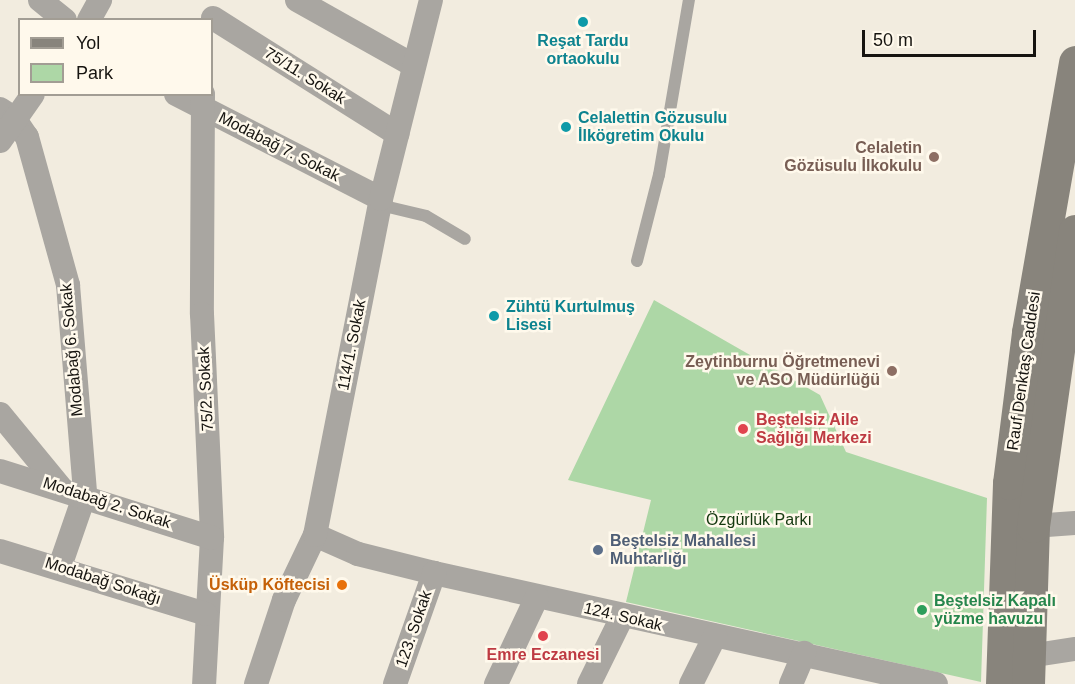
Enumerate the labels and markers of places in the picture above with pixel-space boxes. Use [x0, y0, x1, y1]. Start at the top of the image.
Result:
marker: Reşat Tardu ortaokulu [576, 15, 590, 29]
place label: Reşat Tardu ortaokulu [537, 31, 629, 69]
place label: Celalettin Gözusulu İlkögretim Okulu [578, 108, 727, 146]
marker: Celalettin Gözusulu İlkögretim Okulu [559, 120, 573, 134]
place label: Celaletin Gözüsulu İlkokulu [784, 138, 922, 176]
marker: Celaletin Gözüsulu İlkokulu [927, 150, 941, 164]
place label: Zühtü Kurtulmuş Lisesi [506, 297, 635, 335]
marker: Zühtü Kurtulmuş Lisesi [487, 309, 501, 323]
place label: Zeytinburnu Öğretmenevi ve ASO Müdürlüğü [685, 352, 880, 390]
marker: Zeytinburnu Öğretmenevi ve ASO Müdürlüğü [885, 364, 899, 378]
place label: Beştelsiz Aile Sağlığı Merkezi [756, 410, 872, 448]
marker: Beştelsiz Aile Sağlığı Merkezi [734, 420, 752, 438]
place label: Beştelsiz Mahallesi Muhtarlığı [610, 531, 756, 569]
marker: Beştelsiz Mahallesi Muhtarlığı [591, 543, 605, 557]
place label: Üsküp Köftecisi [209, 575, 330, 595]
marker: Üsküp Köftecisi [335, 578, 349, 592]
place label: Beştelsiz Kapalı yüzme havuzu [934, 591, 1056, 629]
marker: Beştelsiz Kapalı yüzme havuzu [915, 603, 929, 617]
marker: Emre Eczanesi [536, 629, 550, 643]
place label: Emre Eczanesi [487, 645, 599, 665]

